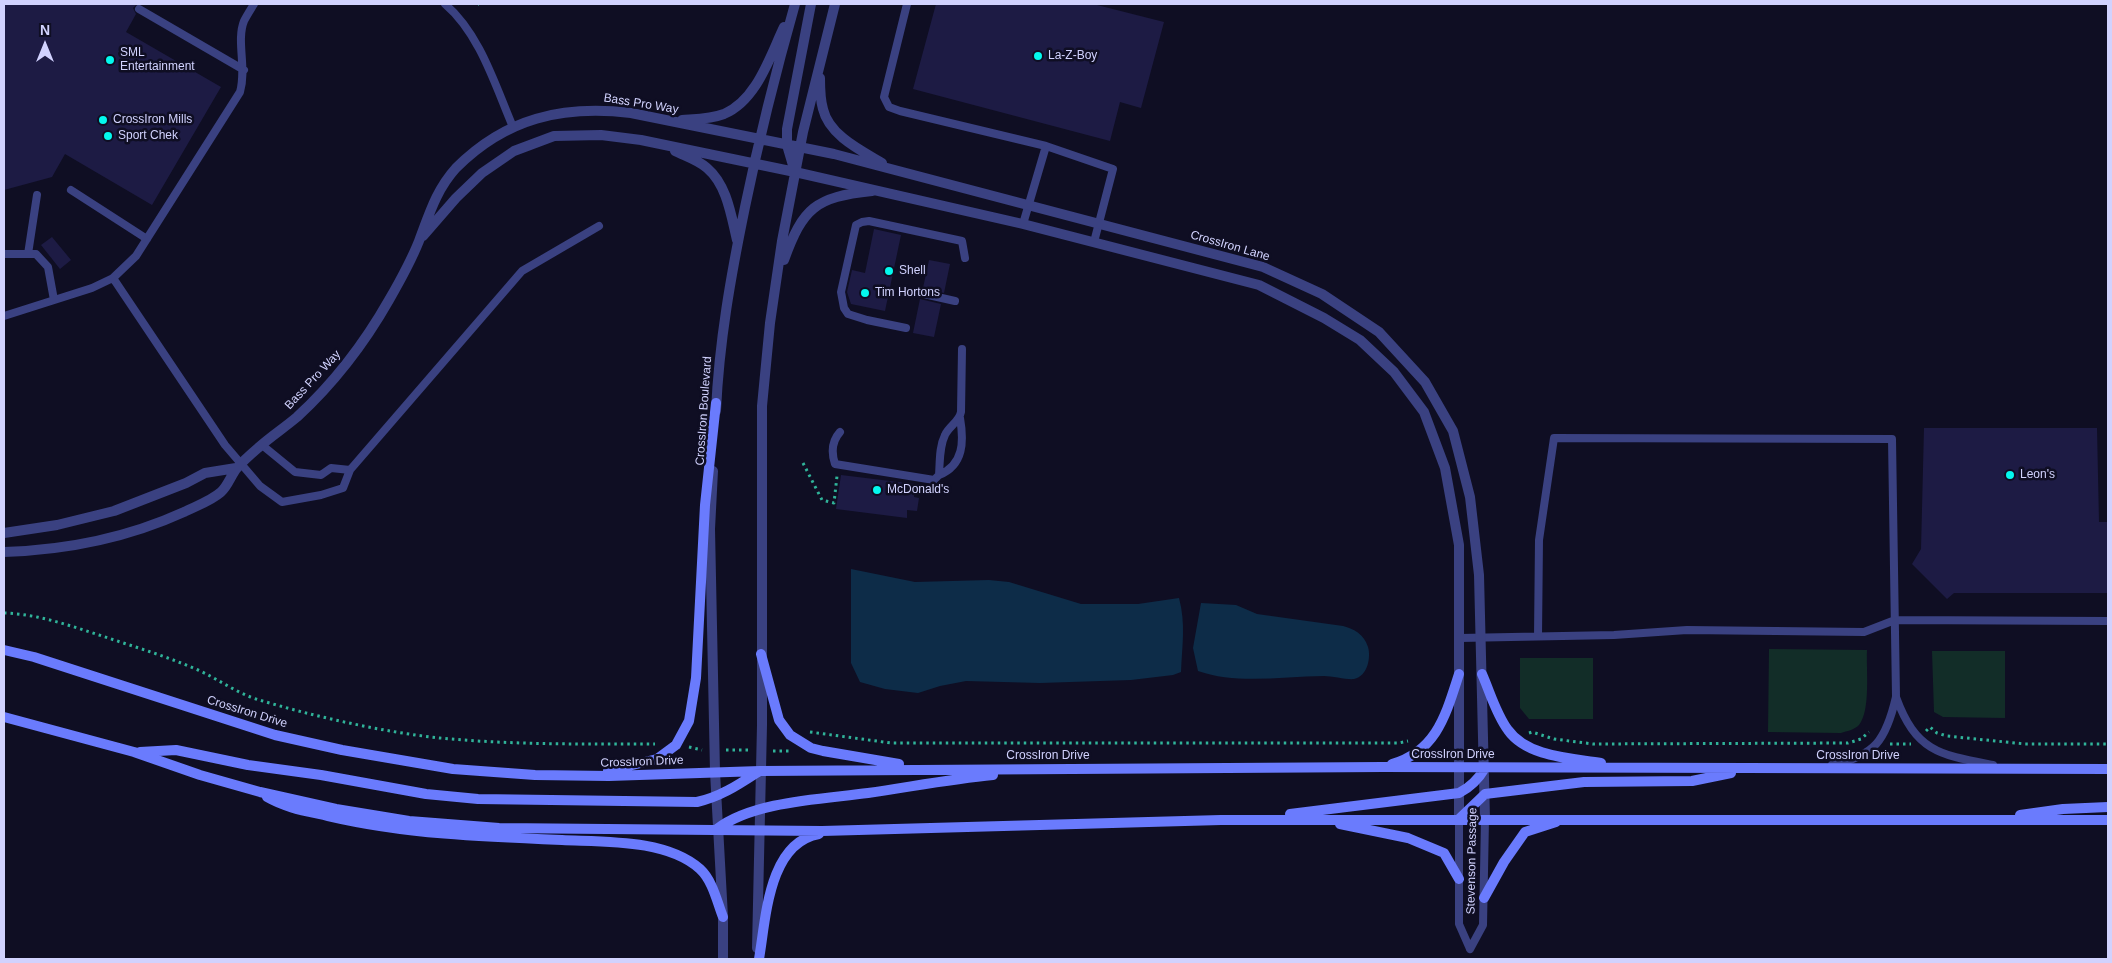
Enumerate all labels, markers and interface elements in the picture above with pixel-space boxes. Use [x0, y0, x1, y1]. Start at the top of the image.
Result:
north arrow [20, 20, 70, 70]
text: N [40, 22, 50, 38]
place label: SML Entertainment [120, 46, 195, 74]
place label: La-Z-Boy [1048, 49, 1097, 63]
marker: La-Z-Boy [1032, 50, 1044, 62]
marker: SML Entertainment [104, 54, 116, 66]
street label: Bass Pro Way [603, 91, 679, 117]
place label: CrossIron Mills [113, 113, 192, 127]
marker: CrossIron Mills [97, 114, 109, 126]
place label: Sport Chek [118, 129, 178, 143]
marker: Sport Chek [102, 130, 114, 142]
street label: CrossIron Lane [1189, 228, 1271, 264]
place label: Shell [899, 264, 926, 278]
marker: Shell [883, 265, 895, 277]
place label: Tim Hortons [875, 286, 940, 300]
marker: Tim Hortons [859, 287, 871, 299]
street label: Bass Pro Way [282, 347, 344, 413]
street label: CrossIron Boulevard [693, 356, 715, 466]
place label: Leon's [2020, 468, 2055, 482]
marker: Leon's [2004, 469, 2016, 481]
place label: McDonald's [887, 483, 949, 497]
marker: McDonald's [871, 484, 883, 496]
street label: CrossIron Drive [205, 693, 289, 731]
street label: CrossIron Drive [1411, 748, 1495, 762]
street label: CrossIron Drive [1006, 749, 1090, 763]
street label: CrossIron Drive [1816, 749, 1900, 763]
street label: CrossIron Drive [600, 753, 684, 771]
street label: Stevenson Passage [1464, 808, 1480, 914]

